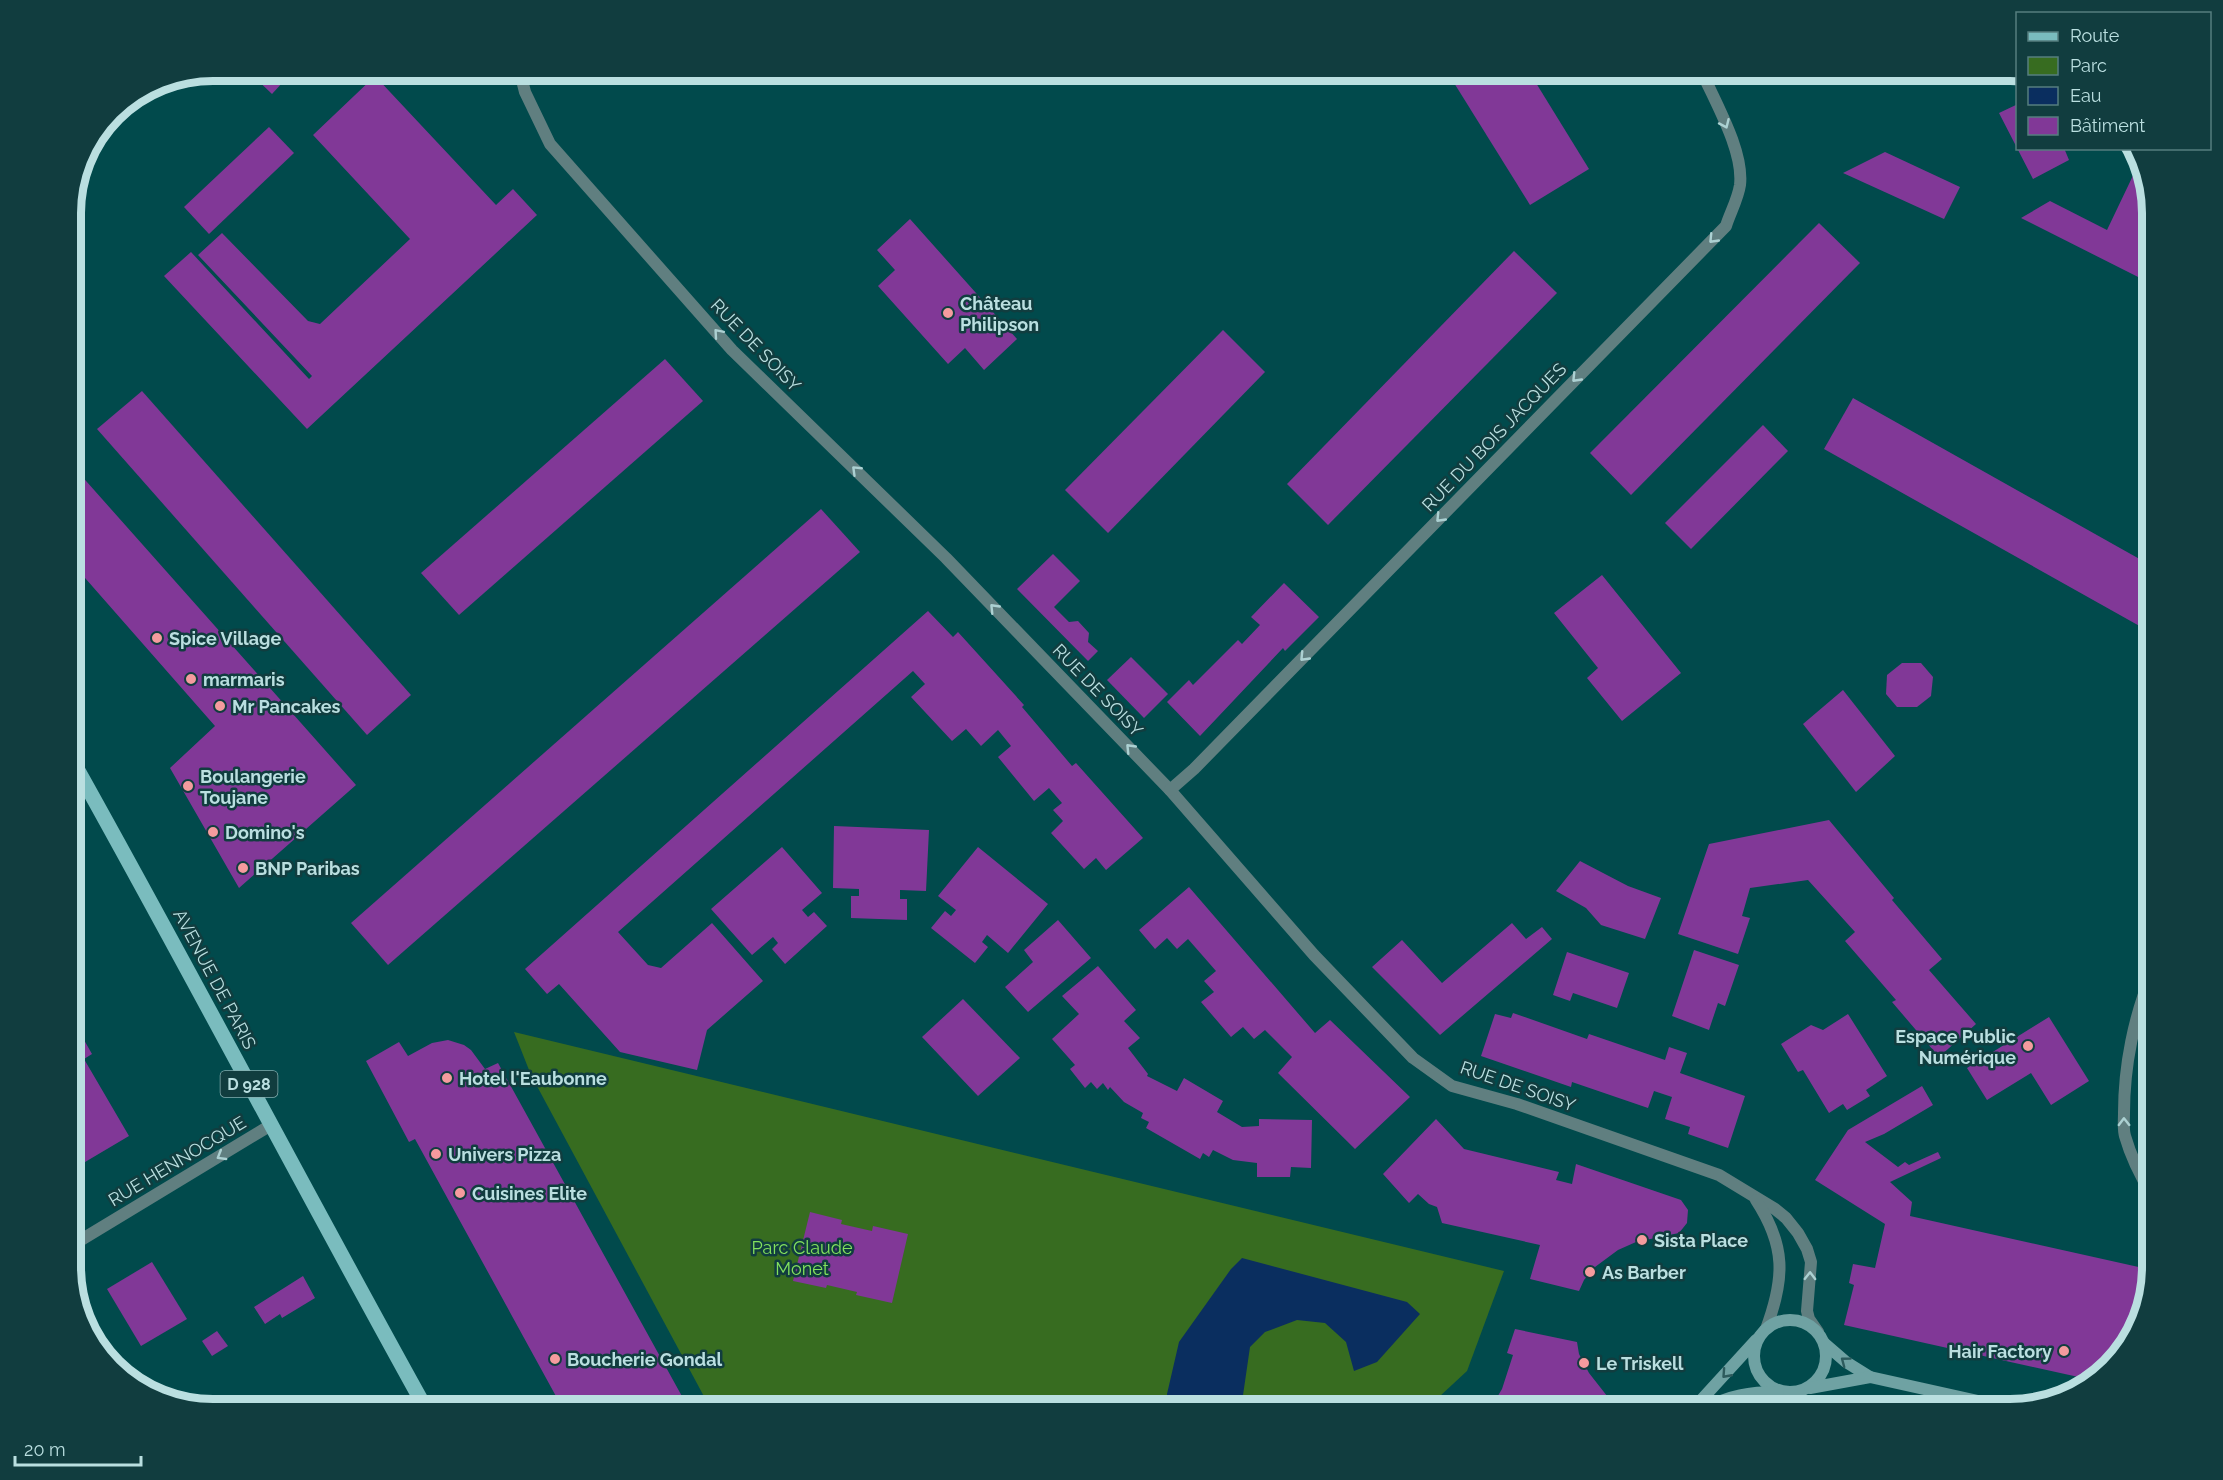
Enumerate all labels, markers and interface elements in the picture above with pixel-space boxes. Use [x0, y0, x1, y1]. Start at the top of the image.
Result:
legend [2016, 12, 2211, 150]
text: Route [2070, 25, 2120, 46]
text: Parc [2070, 55, 2107, 76]
text: Eau [2070, 85, 2101, 106]
text: Bâtiment [2070, 115, 2145, 136]
one-way arrow [1717, 118, 1729, 129]
one-way arrow [1709, 231, 1720, 242]
place label: Château Philipson [960, 293, 1039, 335]
street label: RUE DE SOISY [707, 294, 806, 396]
marker: Château Philipson [941, 306, 955, 320]
one-way arrow [714, 329, 725, 340]
street label: RUE DU BOIS JACQUES [1418, 358, 1570, 516]
one-way arrow [1573, 371, 1584, 382]
one-way arrow [852, 467, 863, 478]
one-way arrow [1436, 511, 1447, 521]
one-way arrow [990, 604, 1001, 615]
place label: Spice Village [169, 628, 281, 649]
marker: Spice Village [150, 631, 164, 645]
street label: RUE DE SOISY [1049, 639, 1148, 741]
one-way arrow [1300, 650, 1311, 661]
place label: marmaris [203, 669, 285, 690]
marker: marmaris [184, 672, 198, 686]
place label: Mr Pancakes [232, 696, 341, 717]
marker: Mr Pancakes [213, 699, 227, 713]
one-way arrow [1126, 745, 1137, 756]
place label: Boulangerie Toujane [200, 766, 306, 808]
marker: Boulangerie Toujane [181, 779, 195, 793]
place label: Domino's [225, 822, 305, 843]
marker: Domino's [206, 825, 220, 839]
place label: BNP Paribas [255, 858, 360, 879]
marker: BNP Paribas [236, 861, 250, 875]
street label: AVENUE DE PARIS [169, 905, 261, 1053]
place label: Espace Public Numérique [1895, 1026, 2016, 1068]
marker: Espace Public Numérique [2021, 1039, 2035, 1053]
street label: RUE DE SOISY [1458, 1056, 1579, 1116]
place label: Hotel l'Eaubonne [459, 1068, 607, 1089]
road number: D 928 [220, 1071, 278, 1097]
marker: Hotel l'Eaubonne [440, 1071, 454, 1085]
street label: RUE HENNOCQUE [104, 1112, 250, 1210]
one-way arrow [2118, 1117, 2131, 1126]
place label: Univers Pizza [448, 1144, 561, 1165]
marker: Univers Pizza [429, 1147, 443, 1161]
one-way arrow [217, 1148, 227, 1160]
place label: Cuisines Elite [472, 1183, 587, 1204]
marker: Cuisines Elite [453, 1186, 467, 1200]
place label: Sista Place [1654, 1230, 1748, 1251]
marker: Sista Place [1635, 1233, 1649, 1247]
park label: Parc Claude Monet [752, 1237, 853, 1279]
place label: As Barber [1602, 1262, 1686, 1283]
marker: As Barber [1583, 1265, 1597, 1279]
one-way arrow [1804, 1272, 1817, 1281]
place label: Hair Factory [1948, 1341, 2052, 1362]
marker: Hair Factory [2057, 1344, 2071, 1358]
place label: Boucherie Gondal [567, 1349, 723, 1370]
marker: Boucherie Gondal [548, 1352, 562, 1366]
place label: Le Triskell [1596, 1353, 1684, 1374]
marker: Le Triskell [1577, 1356, 1591, 1370]
one-way arrow [1841, 1357, 1852, 1368]
one-way arrow [1722, 1367, 1733, 1377]
scale bar [15, 1429, 141, 1467]
text: 20 m [24, 1439, 66, 1460]

